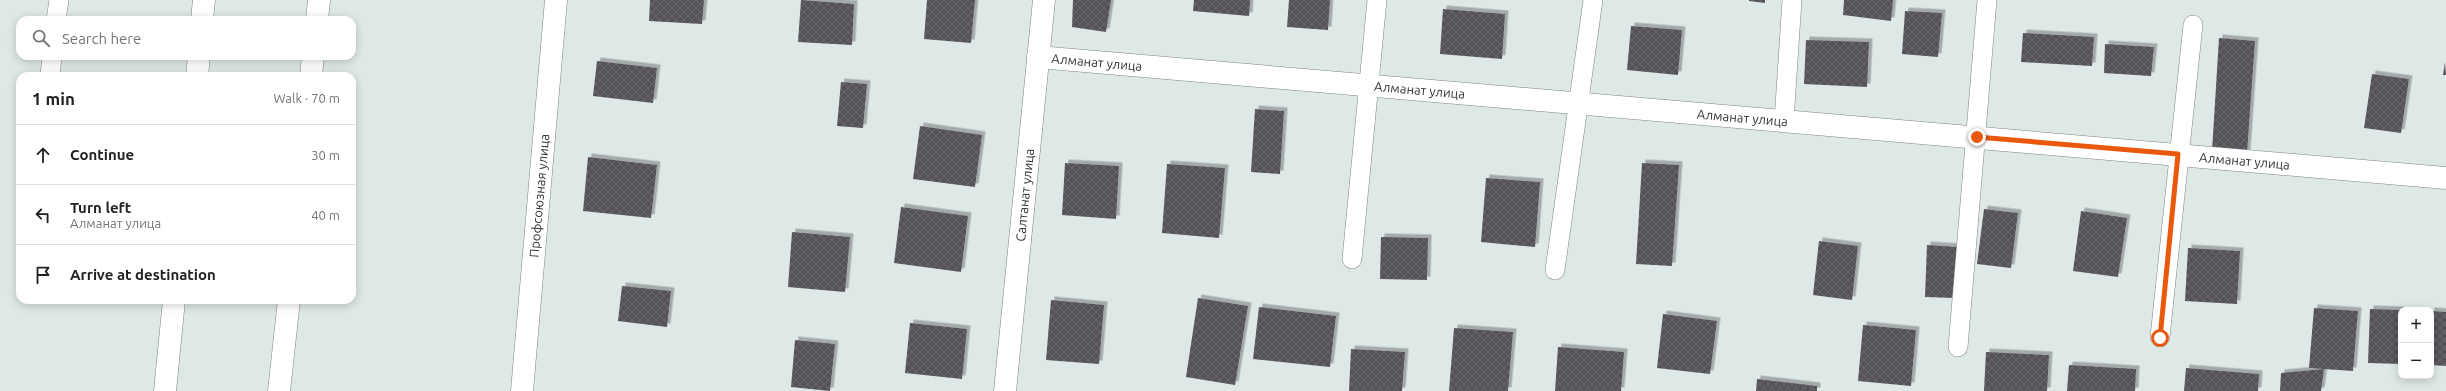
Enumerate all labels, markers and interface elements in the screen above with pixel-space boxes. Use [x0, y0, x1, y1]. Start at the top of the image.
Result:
search box [16, 16, 356, 60]
icon: search [30, 27, 52, 49]
text: Search here [62, 30, 141, 47]
street label: Алманат улица [1051, 51, 1143, 73]
street label: Алманат улица [1374, 79, 1466, 101]
text: 1 min [32, 89, 75, 108]
text: Walk · 70 m [274, 91, 340, 105]
street label: Алманат улица [1696, 107, 1788, 128]
route end [1968, 128, 1986, 146]
street label: Профсоюзная улица [527, 133, 551, 258]
icon: ahead [32, 144, 54, 166]
text: Continue [70, 146, 134, 163]
text: 30 m [311, 148, 340, 162]
street label: Салтанат улица [1013, 148, 1036, 242]
street label: Алманат улица [2199, 150, 2291, 172]
text: Turn left [70, 199, 131, 216]
icon: left [32, 204, 54, 226]
text: 40 m [311, 208, 340, 222]
text: Алманат улица [70, 216, 161, 230]
icon: arrive [32, 264, 54, 286]
text: Arrive at destination [70, 266, 216, 283]
map controls [2398, 307, 2434, 379]
button: + [2398, 307, 2434, 343]
route start [2151, 329, 2169, 347]
button: − [2398, 343, 2434, 379]

